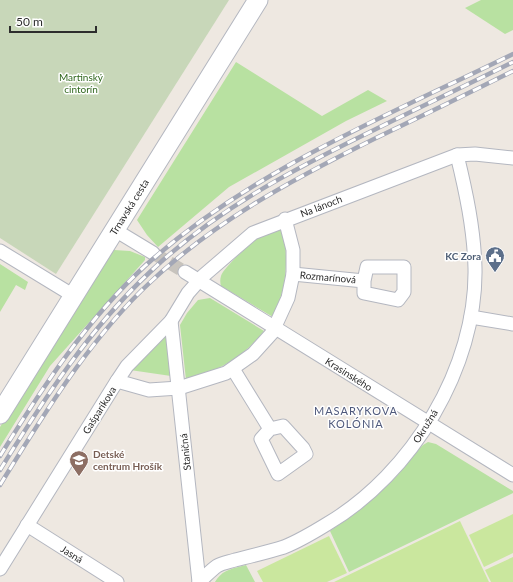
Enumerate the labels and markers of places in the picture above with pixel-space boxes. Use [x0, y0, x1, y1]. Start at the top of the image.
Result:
public building icon: KC Zora [484, 245, 506, 273]
place label: KC Zora [445, 250, 481, 262]
place label: Detské centrum Hrošík [93, 448, 163, 472]
school or university icon: Detské centrum Hrošík [68, 449, 90, 477]

